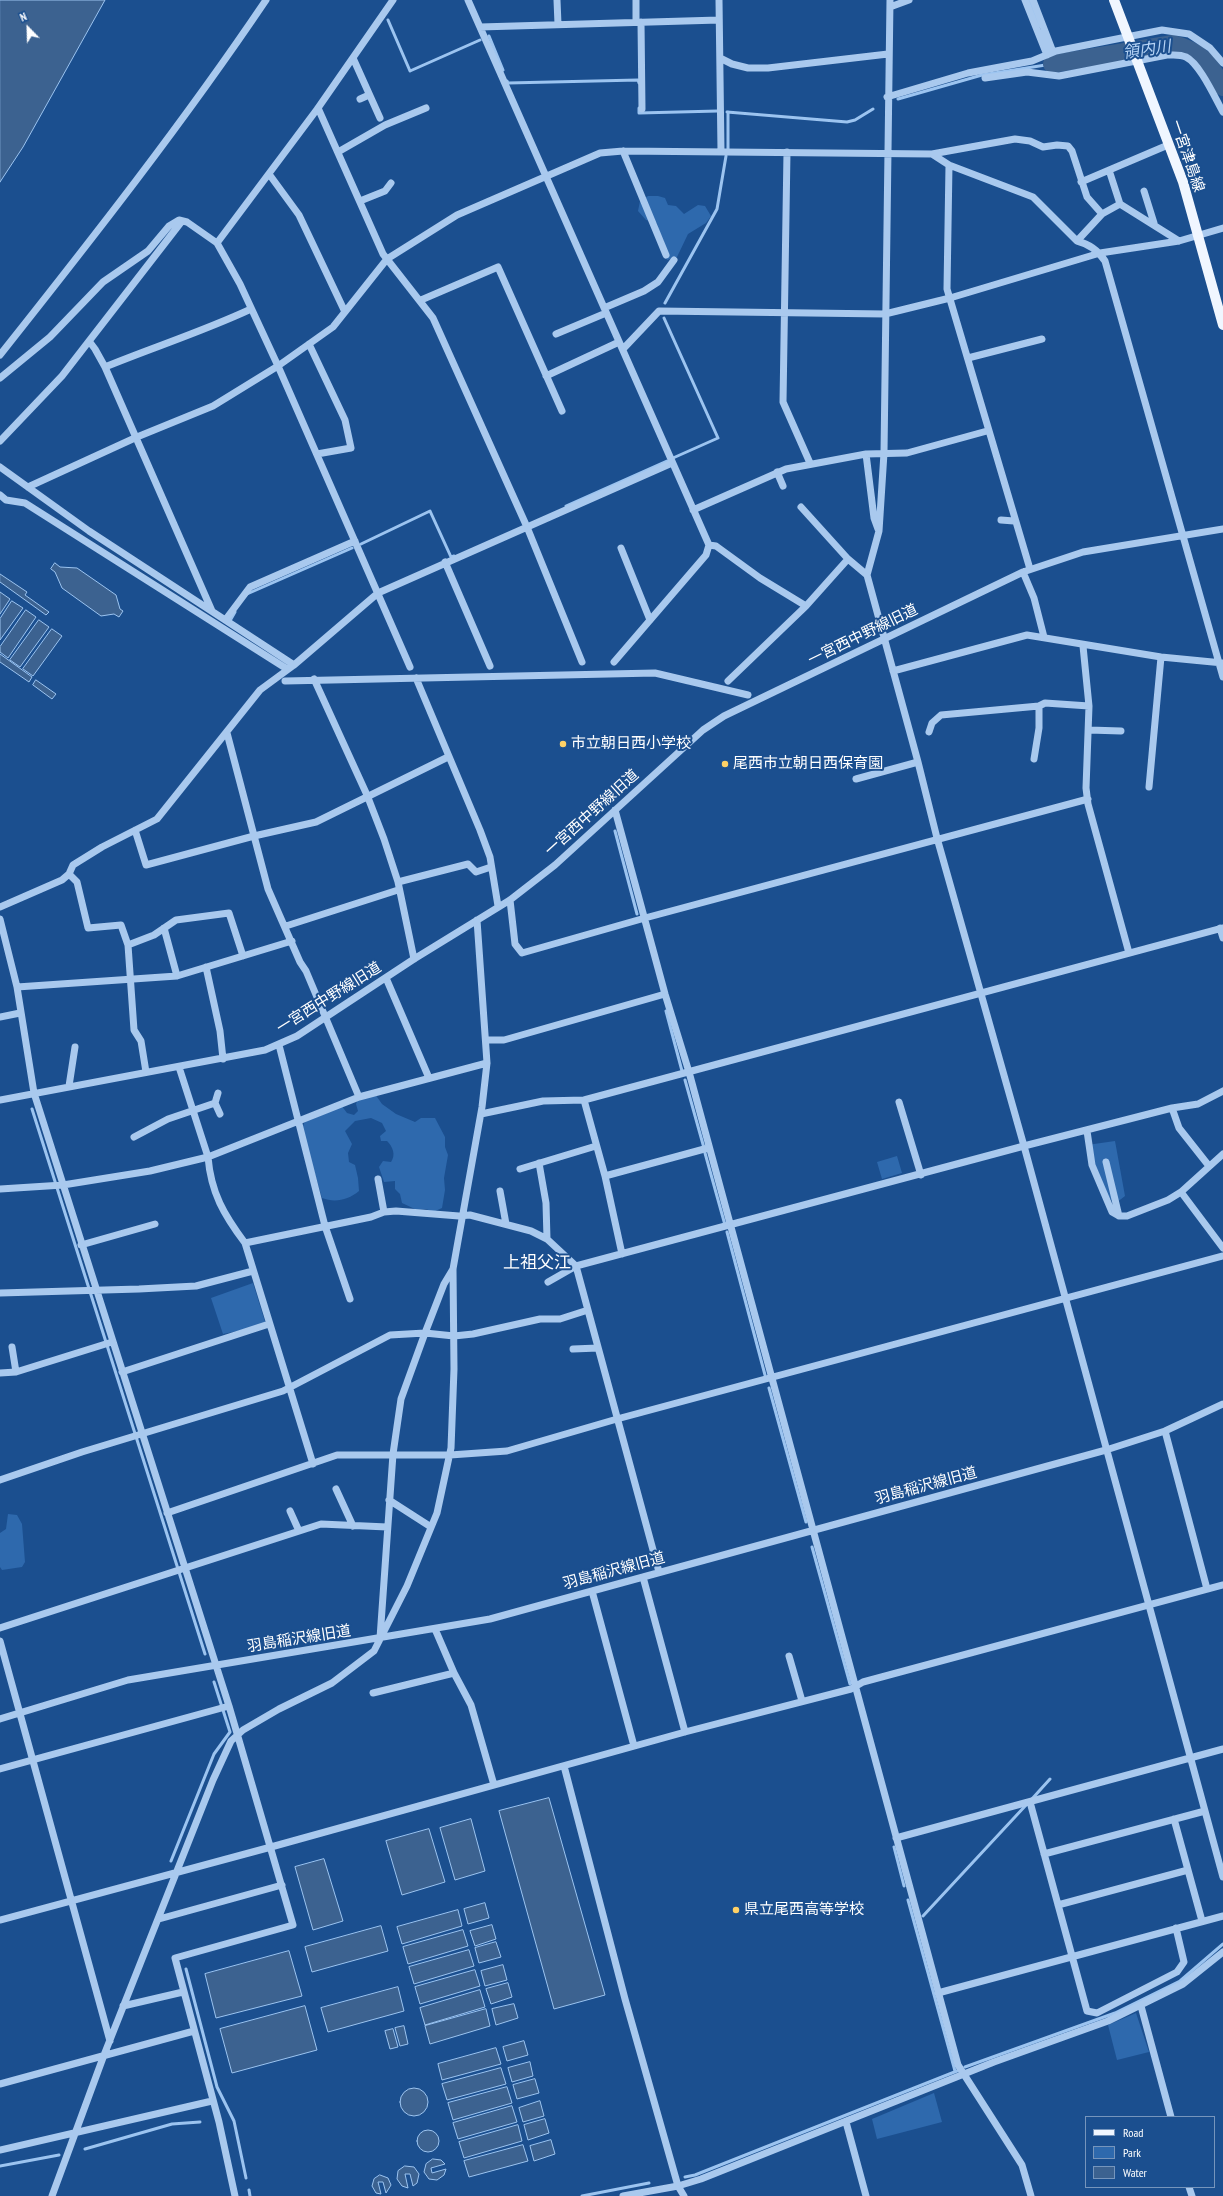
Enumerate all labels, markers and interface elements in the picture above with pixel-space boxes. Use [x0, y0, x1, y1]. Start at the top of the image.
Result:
north arrow [8, 8, 48, 48]
text: N [18, 9, 29, 25]
water label: 領内川 [1122, 37, 1172, 63]
street label: 一宮津島線 [1166, 118, 1208, 194]
street label: 一宮西中野線旧道 [805, 601, 921, 669]
place label: 市立朝日西小学校 [571, 735, 691, 753]
marker: 市立朝日西小学校 [558, 739, 568, 749]
place label: 尾西市立朝日西保育園 [733, 755, 883, 773]
marker: 尾西市立朝日西保育園 [720, 759, 730, 769]
street label: 一宮西中野線旧道 [541, 766, 643, 860]
street label: 一宮西中野線旧道 [273, 959, 385, 1037]
district label: 上祖父江 [503, 1253, 571, 1273]
street label: 羽島稲沢線旧道 [873, 1464, 979, 1508]
street label: 羽島稲沢線旧道 [561, 1549, 667, 1593]
street label: 羽島稲沢線旧道 [246, 1622, 352, 1656]
place label: 県立尾西高等学校 [744, 1901, 864, 1919]
marker: 県立尾西高等学校 [731, 1905, 741, 1915]
legend [1085, 2116, 1215, 2188]
text: Road [1123, 2125, 1143, 2140]
text: Park [1123, 2145, 1141, 2160]
text: Water [1123, 2165, 1147, 2180]

